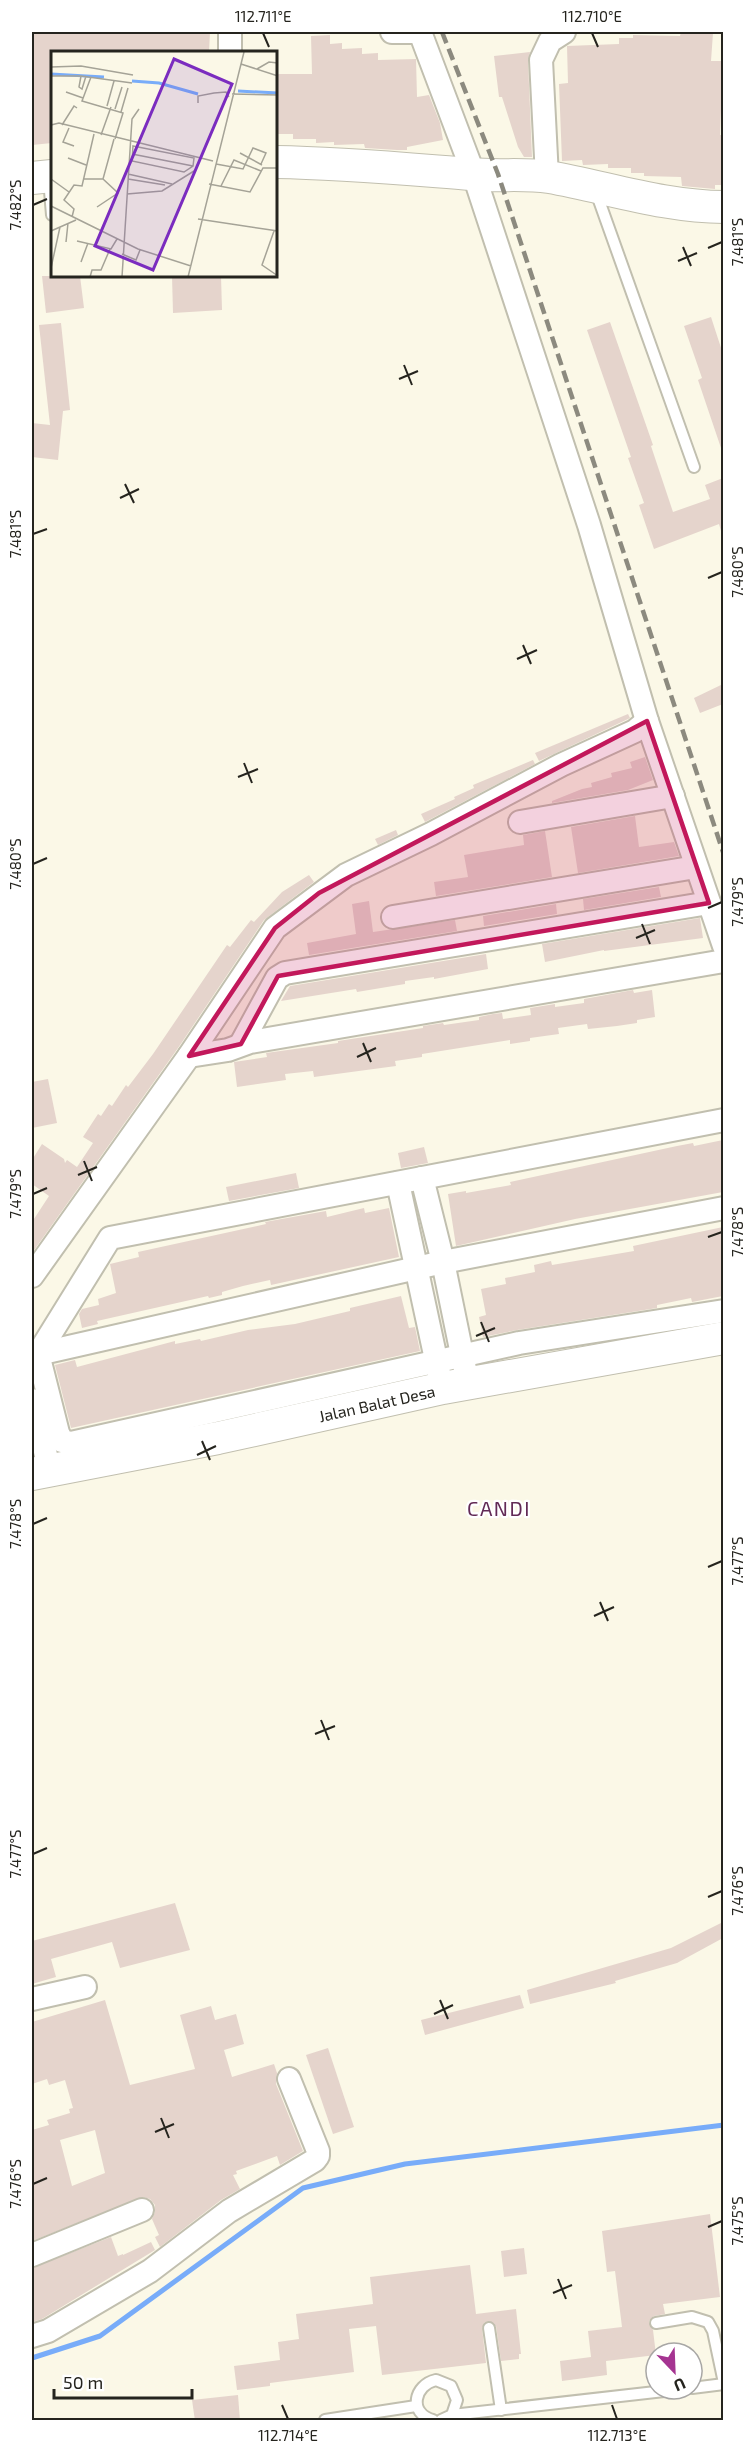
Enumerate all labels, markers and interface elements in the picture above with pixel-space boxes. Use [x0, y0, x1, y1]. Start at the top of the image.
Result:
text: 112.711°E [235, 7, 291, 25]
text: 112.710°E [562, 7, 622, 25]
inset map [51, 51, 278, 278]
text: 7.482°S [6, 180, 24, 230]
text: 7.481°S [728, 218, 746, 266]
text: 7.481°S [6, 510, 24, 558]
text: 7.480°S [728, 546, 746, 598]
text: 7.480°S [6, 838, 24, 890]
text: 7.479°S [728, 877, 746, 927]
text: 7.479°S [6, 1169, 24, 1219]
text: 7.478°S [728, 1207, 746, 1257]
street label: Jalan Balat Desa [317, 1381, 437, 1425]
district label: CANDI [467, 1496, 531, 1520]
text: 7.478°S [6, 1499, 24, 1549]
text: 7.477°S [728, 1537, 746, 1585]
text: 7.477°S [6, 1830, 24, 1878]
text: 7.476°S [728, 1866, 746, 1916]
text: 7.476°S [6, 2159, 24, 2209]
text: 7.475°S [728, 2196, 746, 2246]
north arrow [644, 2341, 704, 2401]
scale bar [54, 2362, 192, 2400]
text: 50 m [63, 2371, 103, 2393]
text: U [671, 2374, 689, 2396]
text: 112.714°E [258, 2426, 318, 2444]
text: 112.713°E [587, 2426, 647, 2444]

